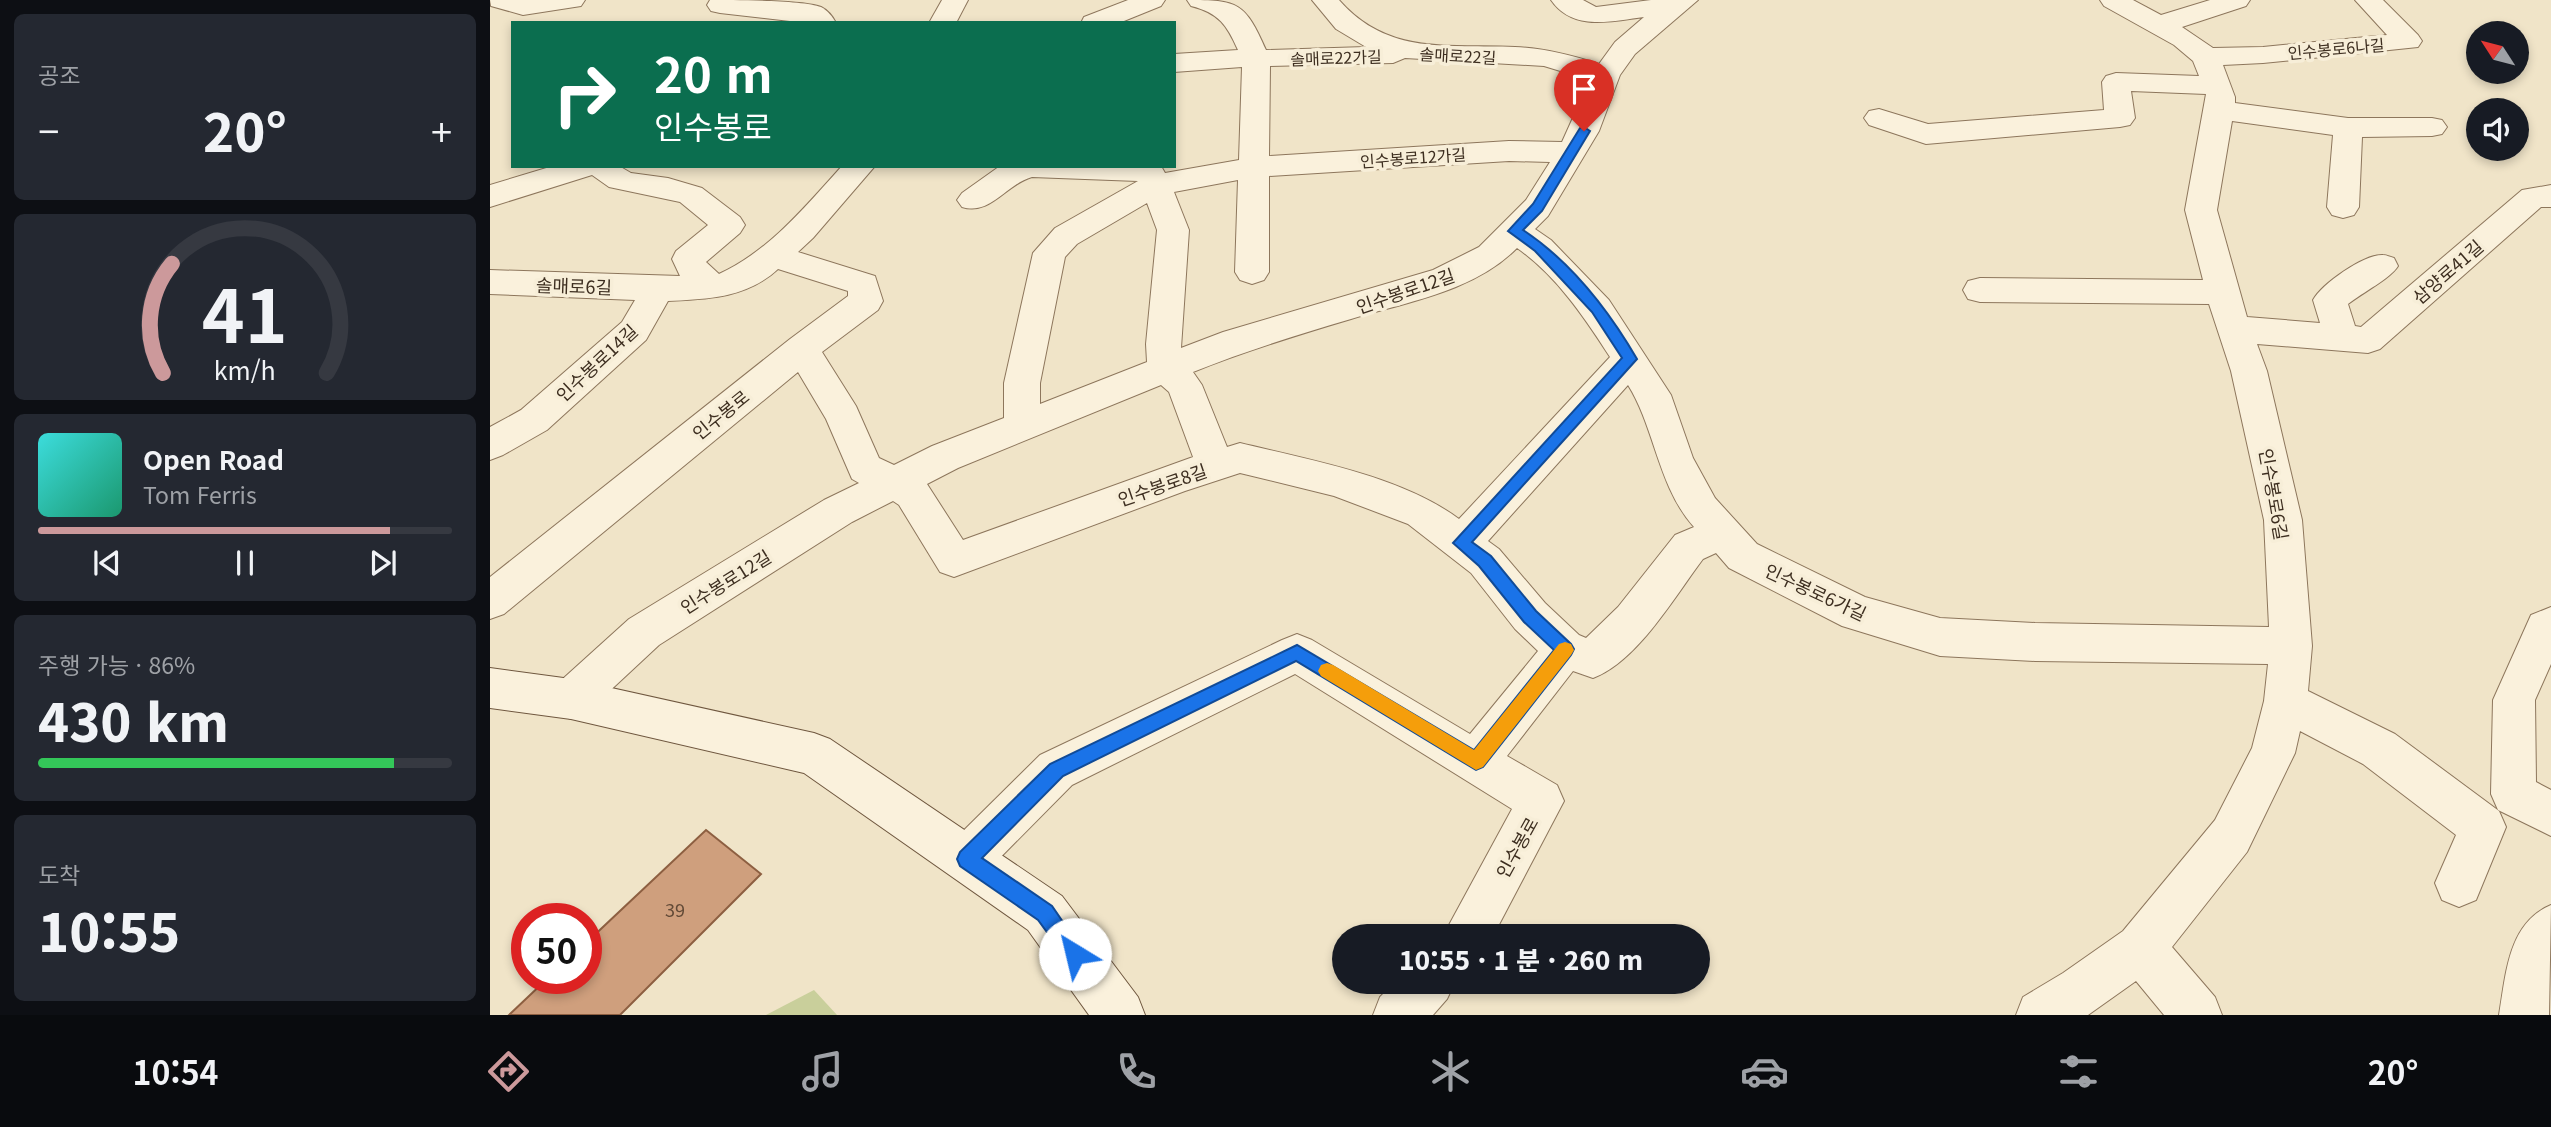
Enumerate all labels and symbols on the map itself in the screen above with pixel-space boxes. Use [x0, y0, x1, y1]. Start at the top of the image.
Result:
north arrow [2466, 21, 2529, 84]
street label: 인수봉로6나길 [2287, 32, 2385, 64]
street label: 솔매로22길 [1419, 41, 1497, 69]
street label: 솔매로22가길 [1290, 43, 1382, 71]
pin [1554, 59, 1614, 131]
street label: 인수봉로12가길 [1359, 141, 1467, 173]
street label: 삼양로41길 [2406, 233, 2488, 309]
street label: 인수봉로12길 [1352, 261, 1458, 319]
street label: 솔매로6길 [535, 271, 613, 299]
street label: 인수봉로14길 [550, 317, 642, 407]
street label: 인수봉로 [686, 383, 754, 445]
street label: 인수봉로6길 [2254, 446, 2296, 542]
street label: 인수봉로8길 [1114, 457, 1210, 511]
street label: 인수봉로12길 [675, 543, 775, 619]
street label: 인수봉로6가길 [1761, 556, 1871, 626]
street label: 인수봉로 [1489, 812, 1543, 882]
house number: 39 [665, 896, 685, 922]
speed limit sign: 50 [511, 903, 602, 994]
position arrow [1038, 917, 1112, 991]

